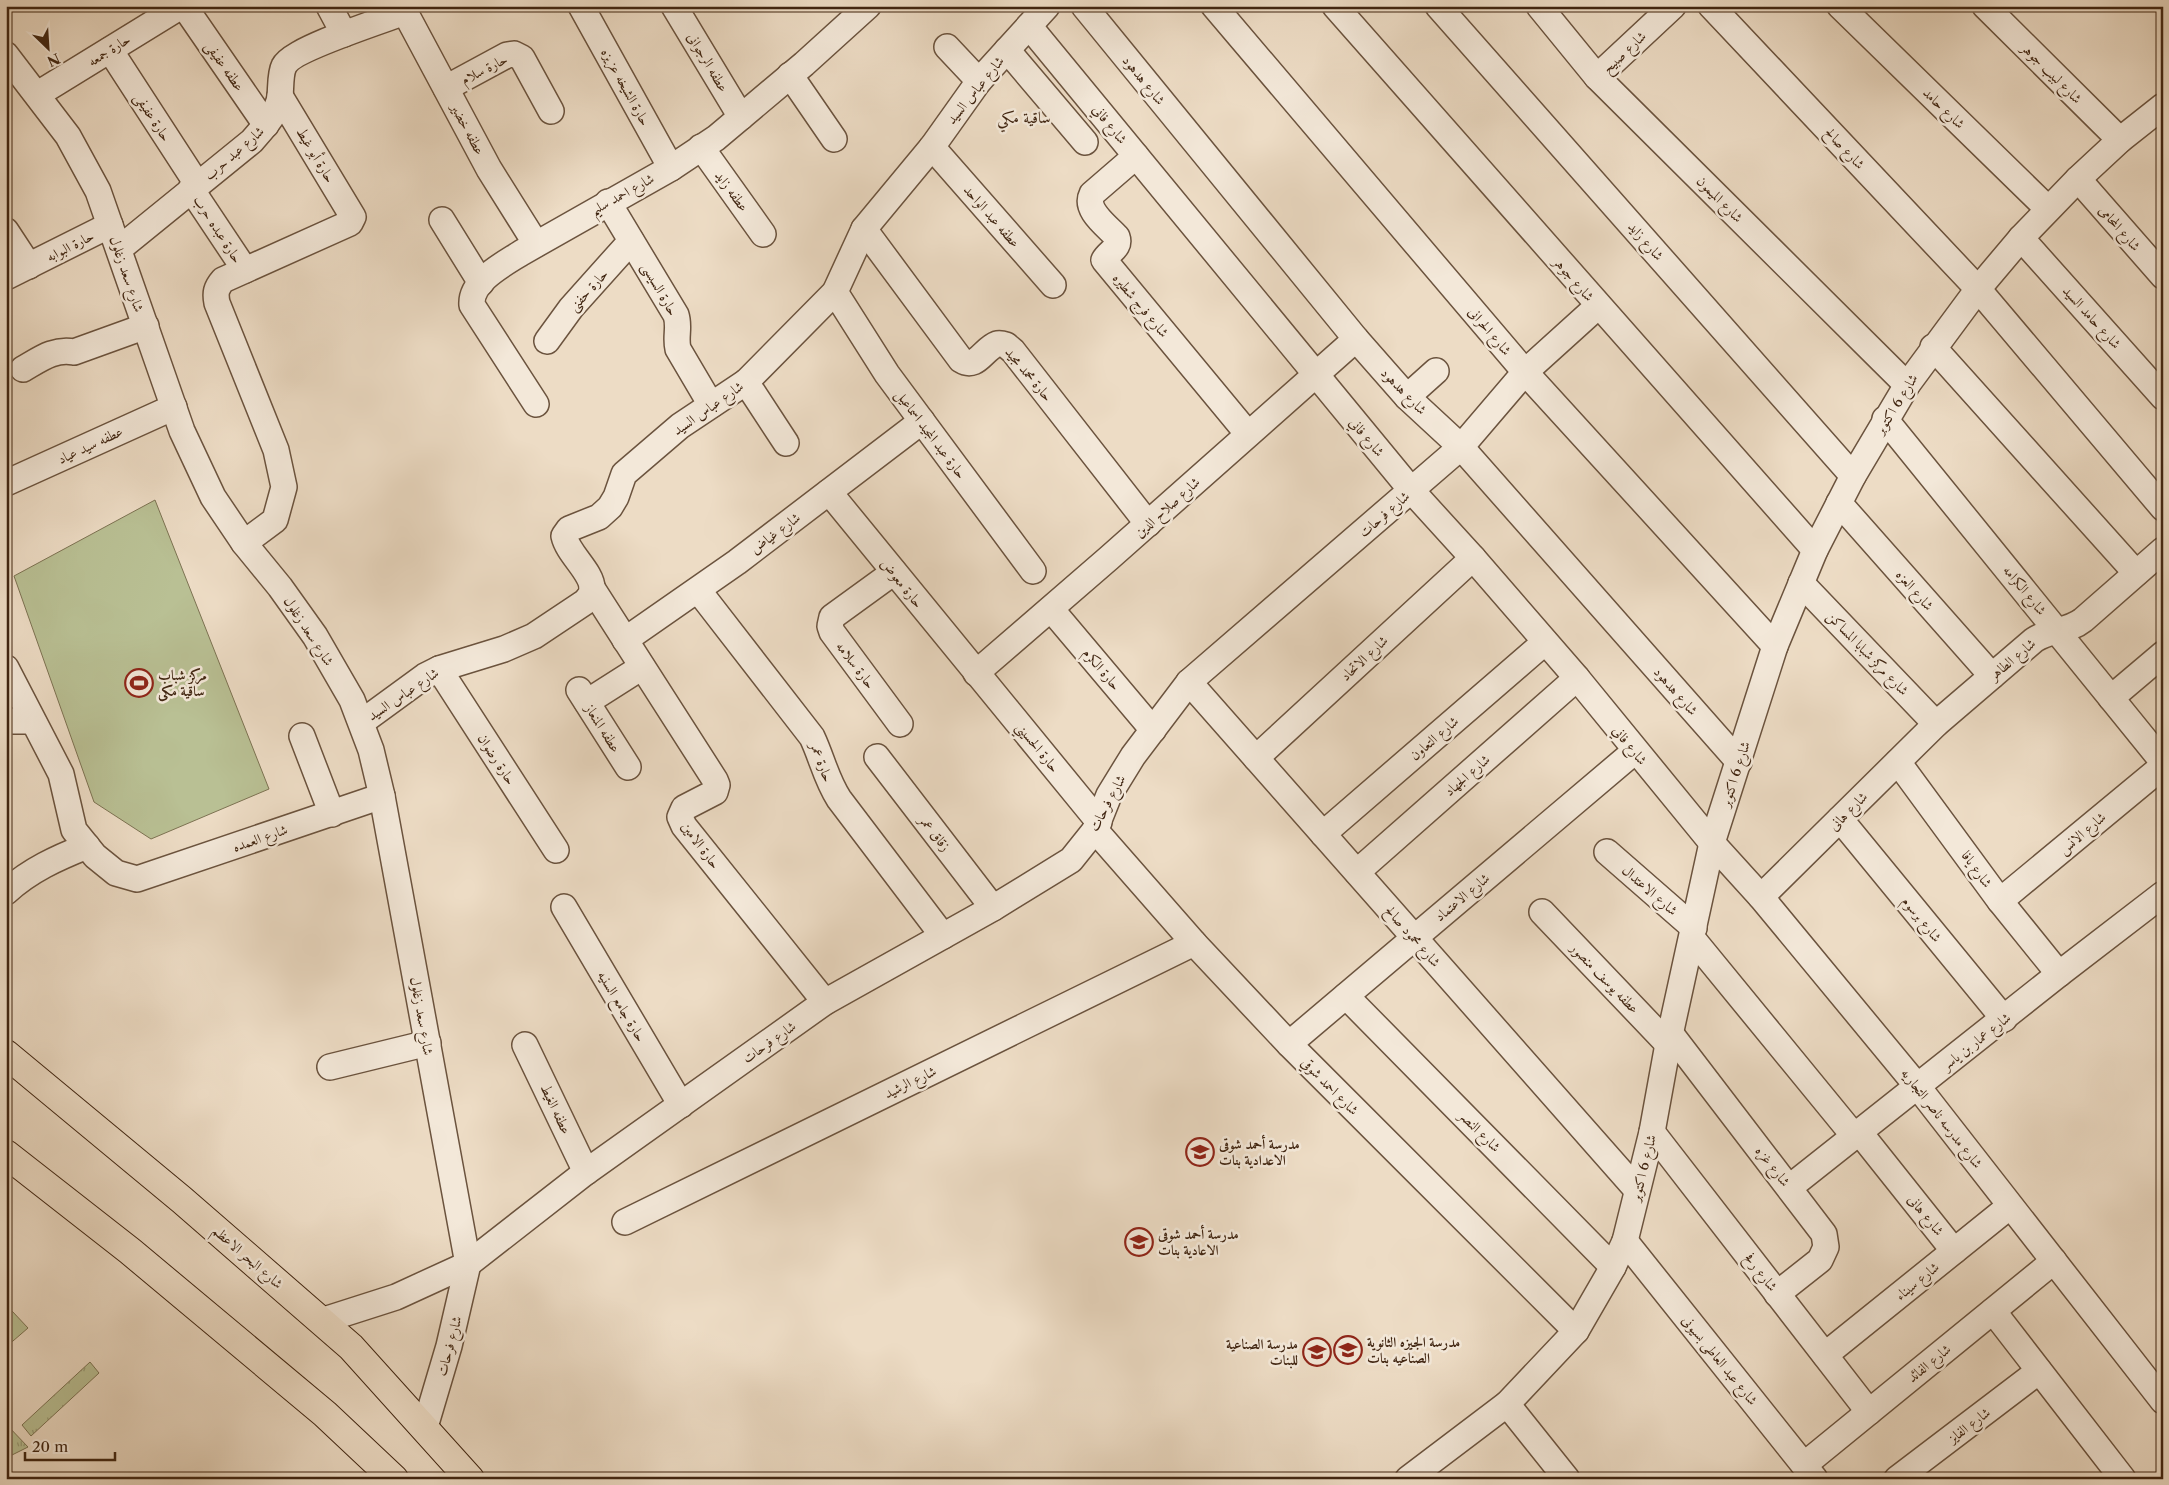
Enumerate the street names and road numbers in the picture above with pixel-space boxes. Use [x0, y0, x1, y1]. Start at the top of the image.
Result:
street label: شارع صبيح [1598, 27, 1652, 80]
street label: عطفه الرجوانى [683, 29, 733, 95]
street label: حارة جمعه [84, 30, 134, 70]
street label: شارع لبيب جوهر [2014, 37, 2086, 109]
street label: عطفه عفيفى [200, 38, 249, 96]
street label: حارة الشيخه عزيزه [596, 45, 655, 129]
street label: حارة سلام [458, 50, 512, 92]
street label: شارع عباس السيد [942, 52, 1010, 130]
street label: شارع هدهود [1116, 52, 1169, 110]
street label: شارع حامد [1917, 84, 1969, 135]
street label: حارة عفيفى [129, 89, 175, 146]
street label: عطفه خضير [446, 98, 489, 158]
street label: شارع فاني [1086, 101, 1131, 149]
street label: شارع عبد حرب [200, 122, 270, 186]
street label: شارع صالح [1818, 123, 1869, 175]
street label: حارة أبو غيط [293, 124, 340, 186]
street label: عطفه زايد [711, 167, 753, 215]
street label: شارع احمد سليم [587, 169, 660, 223]
street label: شارع الميمون [1691, 172, 1747, 228]
street label: عطفه عبد الواحد [960, 181, 1024, 251]
street label: حارة عبده حرب [189, 192, 247, 266]
street label: شارع المحامى [2093, 201, 2145, 257]
street label: شارع زايد [1622, 218, 1668, 266]
street label: حارة البوابه [43, 226, 97, 266]
street label: شارع سعد زغلول [103, 234, 148, 315]
street label: شارع جوهر [1546, 252, 1598, 307]
street label: حارة السيسى [637, 259, 682, 319]
street label: حارة حفنى [564, 265, 612, 316]
street label: شارع فرج شطيره [1106, 269, 1173, 343]
street label: شارع حامد السيد [2057, 282, 2125, 354]
street label: شارع الحرانى [1462, 303, 1516, 361]
street label: حارة محمد مجيد [1001, 343, 1057, 405]
street label: شارع هدهود [1375, 364, 1431, 420]
street label: شارع 6 اكتوبر [1869, 370, 1924, 441]
street label: شارع عباس السيد [669, 377, 749, 441]
street label: حارة عبد المجيد اسماعيل [890, 386, 970, 483]
street label: شارع فاني [1343, 414, 1389, 462]
street label: عطفه سيد عياد [54, 422, 126, 468]
street label: شارع صلاح الدين [1130, 473, 1206, 544]
street label: شارع فرحات [1355, 487, 1415, 543]
street label: شارع غياض [746, 508, 806, 560]
street label: حارة معوض [877, 555, 927, 611]
street label: شارع الكرامه [1997, 561, 2051, 621]
street label: شارع العزه [1890, 566, 1938, 616]
street label: شارع سعد زغلول [277, 593, 338, 671]
street label: شارع مركز شبابا المساكن [1821, 607, 1913, 701]
street label: شارع الاتحاد [1336, 631, 1394, 687]
street label: شارع الطاهر [1983, 634, 2041, 687]
street label: حارة سلامه [832, 638, 880, 692]
street label: حارة الكرم [1076, 644, 1125, 696]
street label: شارع عباس السيد [364, 663, 444, 727]
street label: شارع هدهود [1648, 663, 1702, 721]
street label: عطفه المنعاز [580, 699, 625, 756]
street label: شارع التعاون [1406, 712, 1464, 766]
street label: حارة الحسيني [1009, 718, 1064, 778]
street label: شارع فاني [1606, 722, 1651, 770]
street label: حارة رضوان [474, 730, 520, 788]
street label: حارة عمر [806, 738, 837, 784]
street label: شارع 6 اكتوبر [1715, 739, 1757, 812]
street label: شارع الجهاد [1440, 750, 1496, 802]
street label: شارع فرحات [1085, 772, 1132, 836]
street label: شارع هانى [1825, 788, 1873, 836]
street label: شارع الانس [2055, 808, 2111, 860]
street label: زقاق عمر [914, 810, 955, 855]
street label: حارة الامين [677, 818, 725, 872]
street label: شارع العمده [230, 820, 291, 859]
street label: شارع يافا [1955, 847, 1996, 893]
street label: شارع الاعتدال [1616, 861, 1682, 921]
street label: شارع الاعتماد [1431, 869, 1495, 927]
street label: شارع برسوم [1895, 892, 1946, 948]
street label: شارع محمود صالح [1378, 901, 1445, 973]
street label: عطفه يوسف منصور [1565, 937, 1643, 1017]
street label: حارة جامع السنيه [590, 967, 650, 1047]
street label: شارع سعد زغلول [403, 976, 438, 1057]
street label: شارع عمار بن ياسر [1936, 1008, 2016, 1077]
street label: شارع فرحات [739, 1017, 801, 1070]
street label: شارع احمد شوقي [1295, 1053, 1363, 1121]
street label: شارع الرشيد [881, 1062, 941, 1105]
street label: شارع مدرسه ناصر التجاريه [1895, 1064, 1987, 1174]
street label: عطفه الغيط [537, 1081, 575, 1137]
street label: شارع النصر [1452, 1105, 1505, 1158]
street label: شارع 6 اكتوبر [1626, 1133, 1663, 1206]
street label: شارع غزه [1749, 1142, 1794, 1192]
street label: شارع هانى [1902, 1191, 1948, 1241]
street label: شارع البحر الاعظم [206, 1221, 287, 1296]
street label: شارع رفح [1737, 1249, 1782, 1297]
street label: شارع سيناء [1891, 1258, 1945, 1306]
street label: شارع عبد العاطى بسيونى [1676, 1311, 1762, 1411]
street label: شارع فرحات [432, 1314, 469, 1379]
street label: شارع الفائد [1903, 1340, 1956, 1388]
street label: شارع الفايز [1943, 1403, 1996, 1450]

